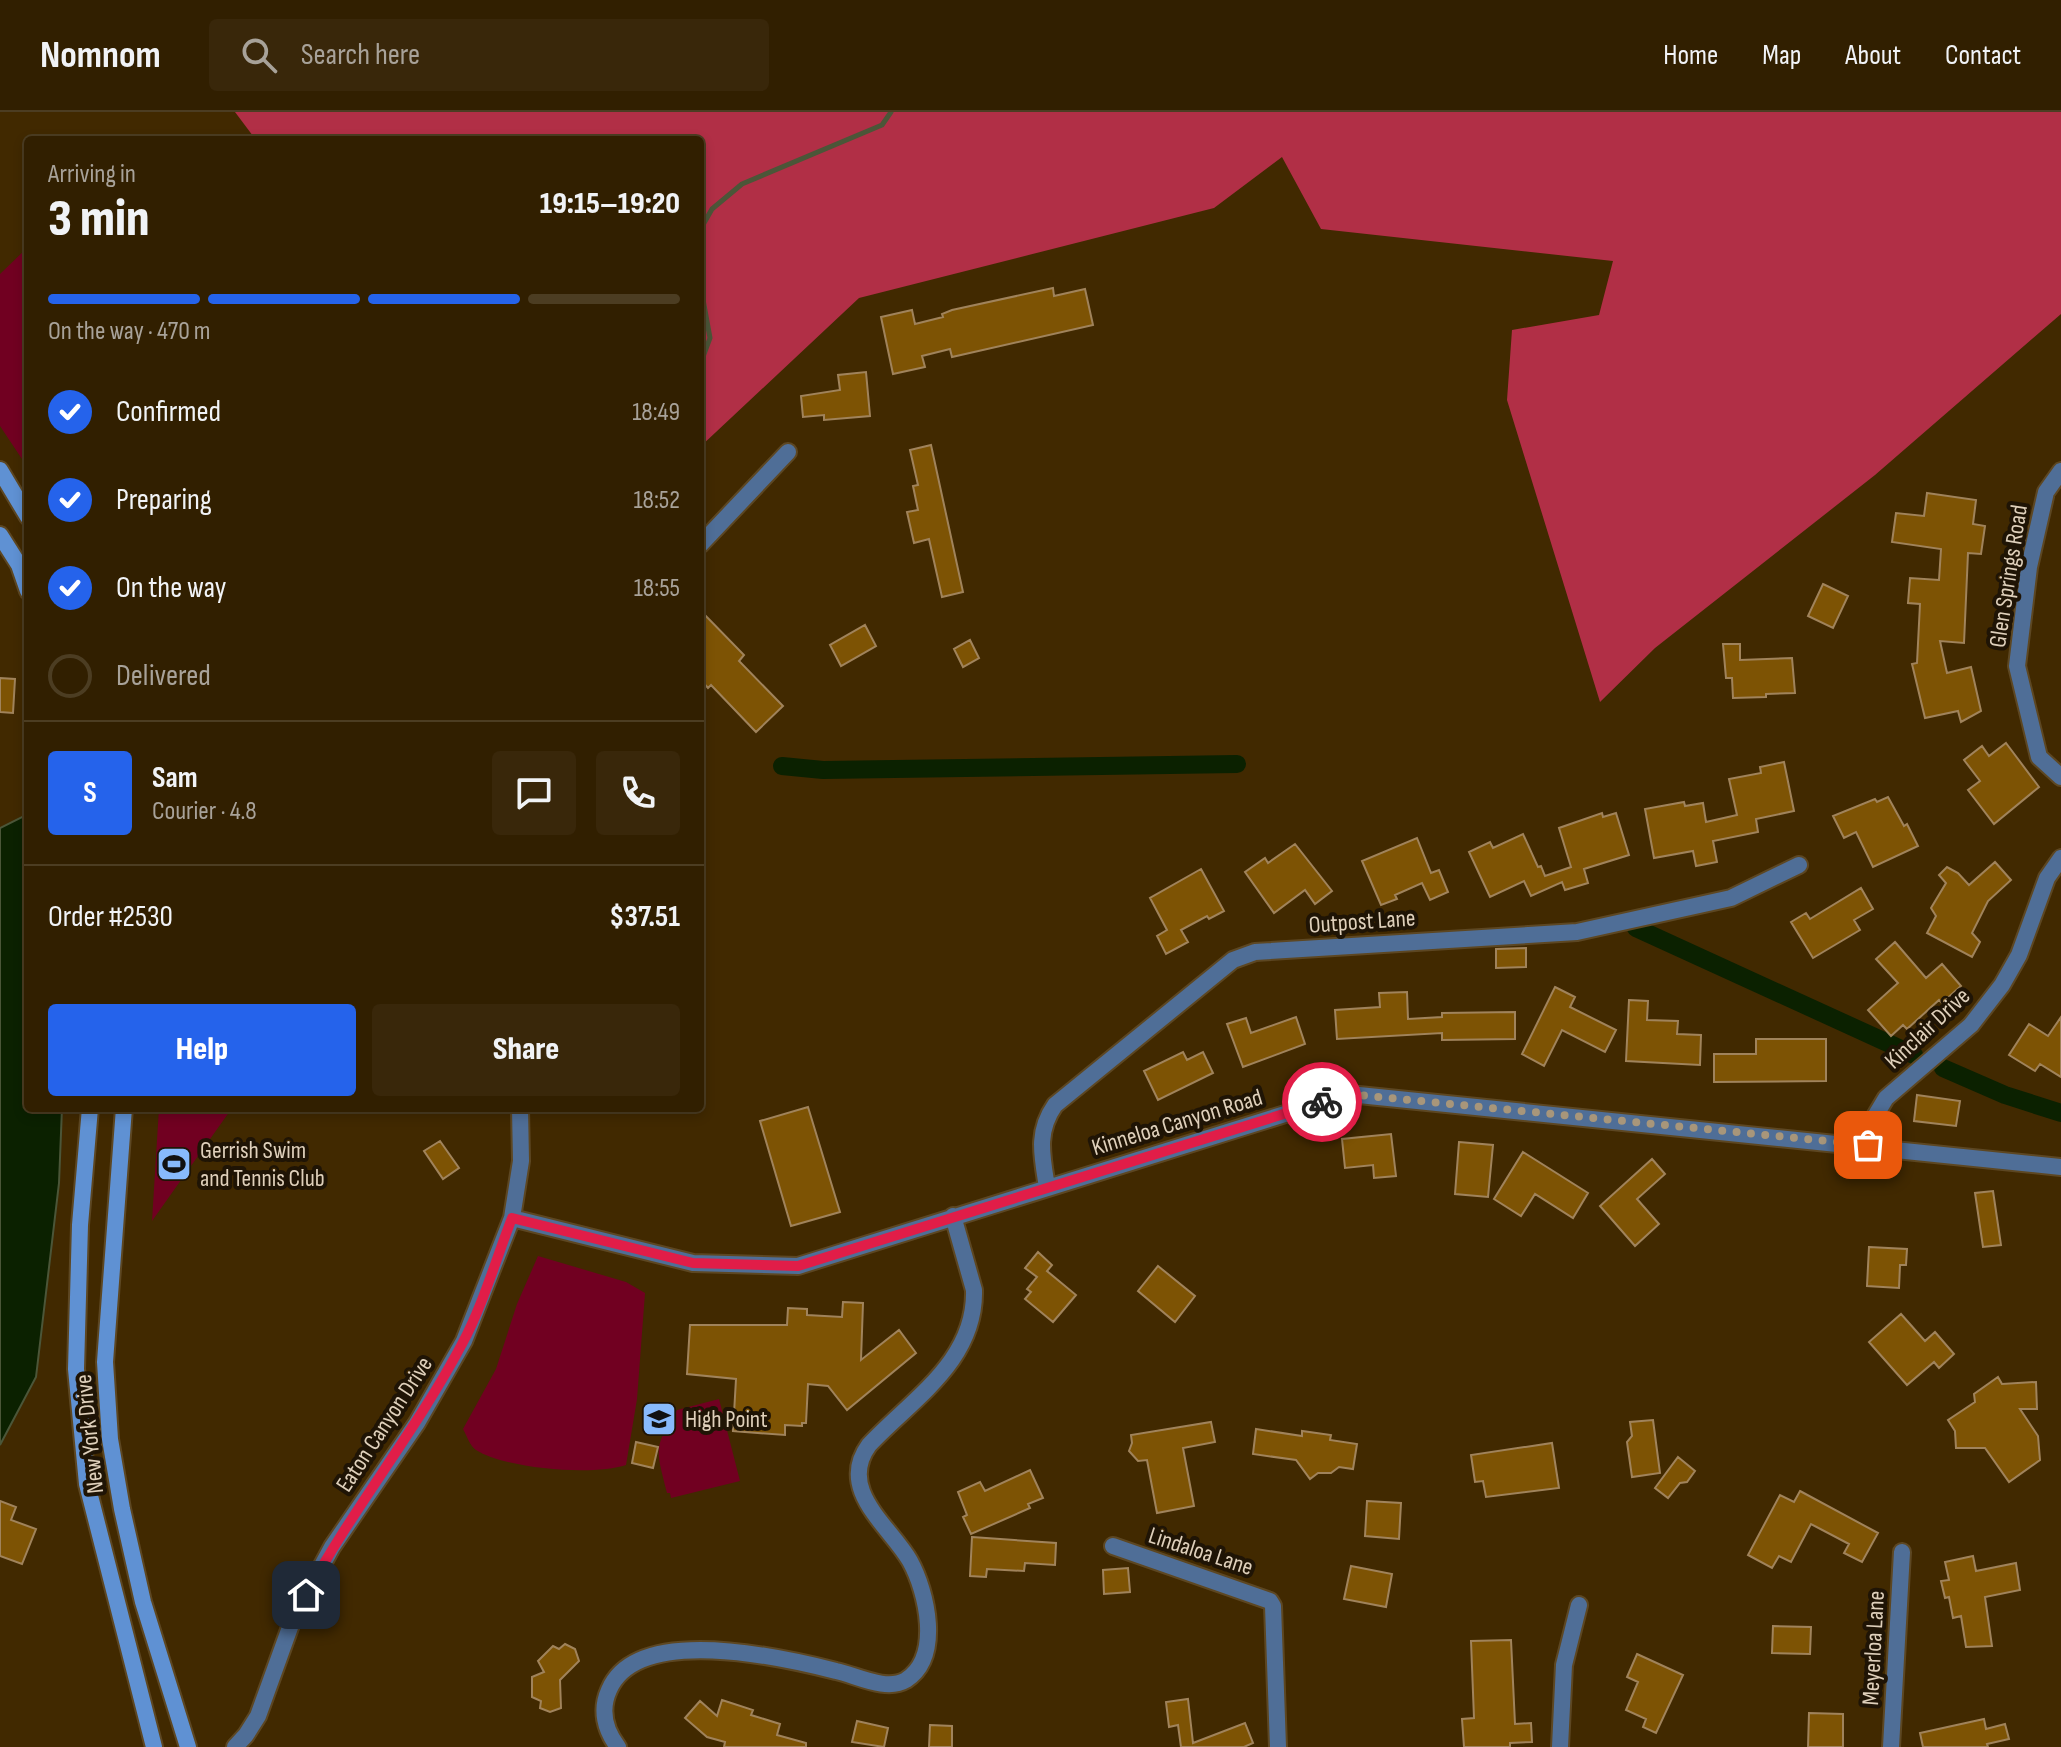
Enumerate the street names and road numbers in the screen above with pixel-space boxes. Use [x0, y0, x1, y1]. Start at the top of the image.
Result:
street label: Glen Springs Road [1983, 503, 2034, 649]
street label: Outpost Lane [1308, 903, 1416, 940]
street label: Kinclair Drive [1879, 982, 1976, 1075]
street label: Kinneloa Canyon Road [1088, 1083, 1266, 1162]
street label: Eaton Canyon Drive [330, 1351, 439, 1497]
street label: New York Drive [69, 1373, 110, 1495]
street label: Lindaloa Lane [1145, 1521, 1257, 1582]
street label: Meyerloa Lane [1856, 1590, 1891, 1706]

